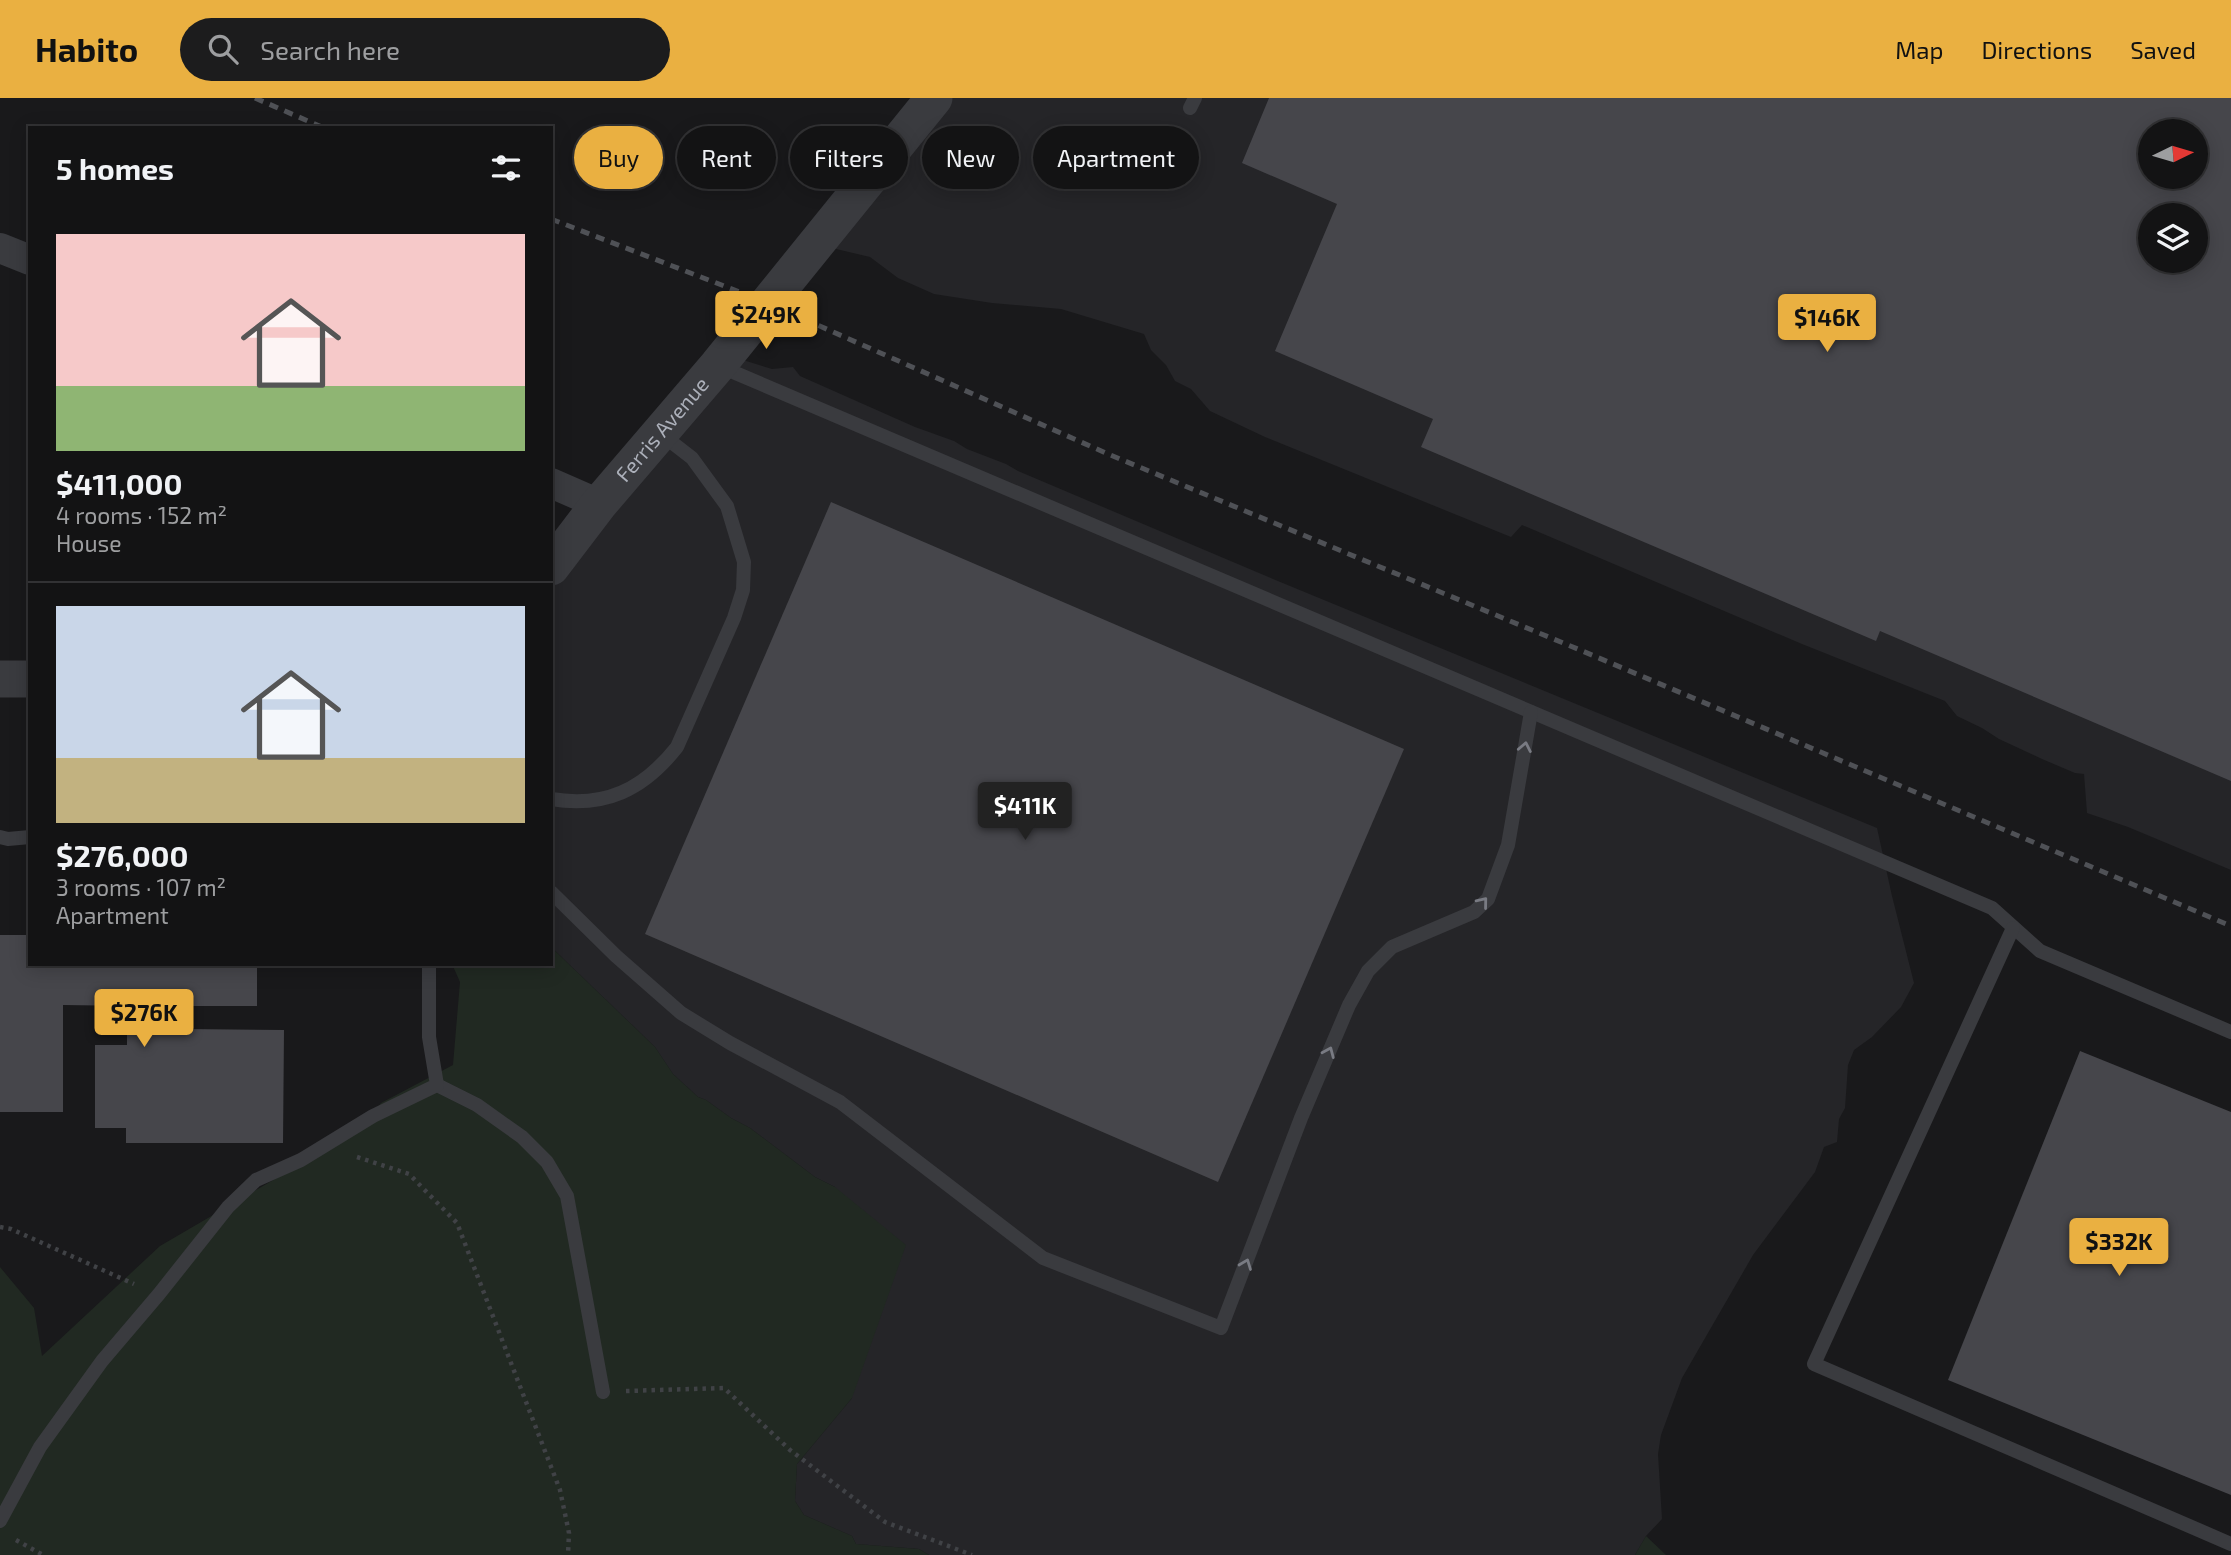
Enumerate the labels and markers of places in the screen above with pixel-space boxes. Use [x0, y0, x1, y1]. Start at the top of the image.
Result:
pin: $249K [717, 292, 815, 351]
pin: $146K [1778, 294, 1876, 354]
pin: $411K [976, 782, 1074, 842]
pin: $276K [95, 990, 193, 1049]
pin: $332K [2070, 1218, 2168, 1278]

